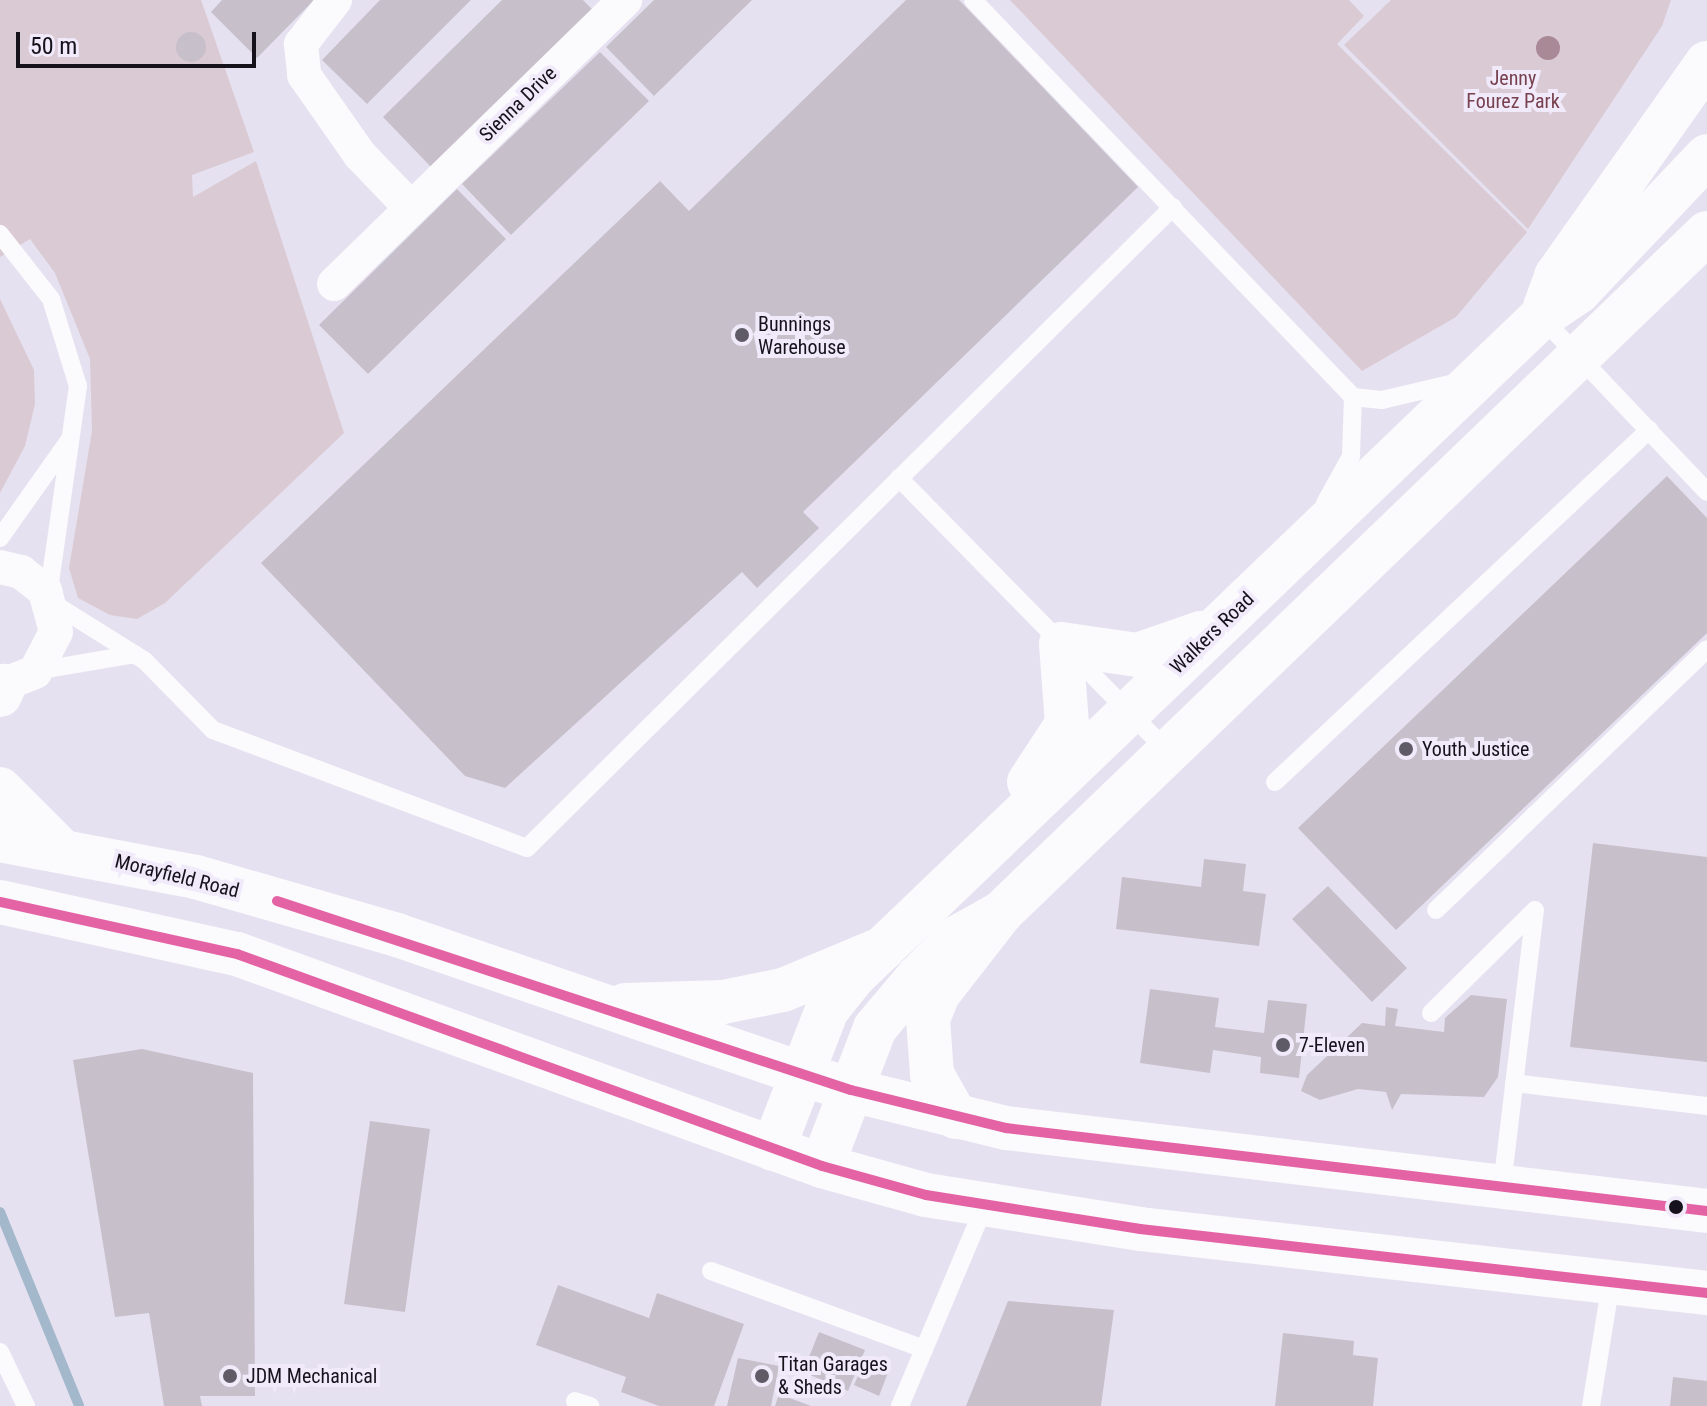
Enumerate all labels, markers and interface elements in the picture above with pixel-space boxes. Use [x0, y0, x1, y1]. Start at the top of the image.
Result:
scale bar [20, 16, 260, 66]
text: 50 m [30, 32, 77, 60]
street label: Sienna Drive [474, 61, 562, 147]
park label: Jenny Fourez Park [1466, 66, 1560, 113]
place label: Bunnings Warehouse [758, 312, 846, 359]
marker: Bunnings Warehouse [733, 326, 751, 344]
street label: Walkers Road [1165, 587, 1259, 679]
place label: Youth Justice [1422, 737, 1529, 761]
marker: Youth Justice [1397, 740, 1415, 758]
street label: Morayfield Road [112, 849, 242, 903]
place label: 7-Eleven [1299, 1033, 1365, 1057]
marker: 7-Eleven [1274, 1036, 1292, 1054]
unlabelled marker [1668, 1199, 1684, 1215]
place label: Titan Garages & Sheds [778, 1352, 888, 1399]
place label: JDM Mechanical [246, 1364, 377, 1388]
marker: JDM Mechanical [221, 1367, 239, 1385]
marker: Titan Garages & Sheds [753, 1367, 771, 1385]

